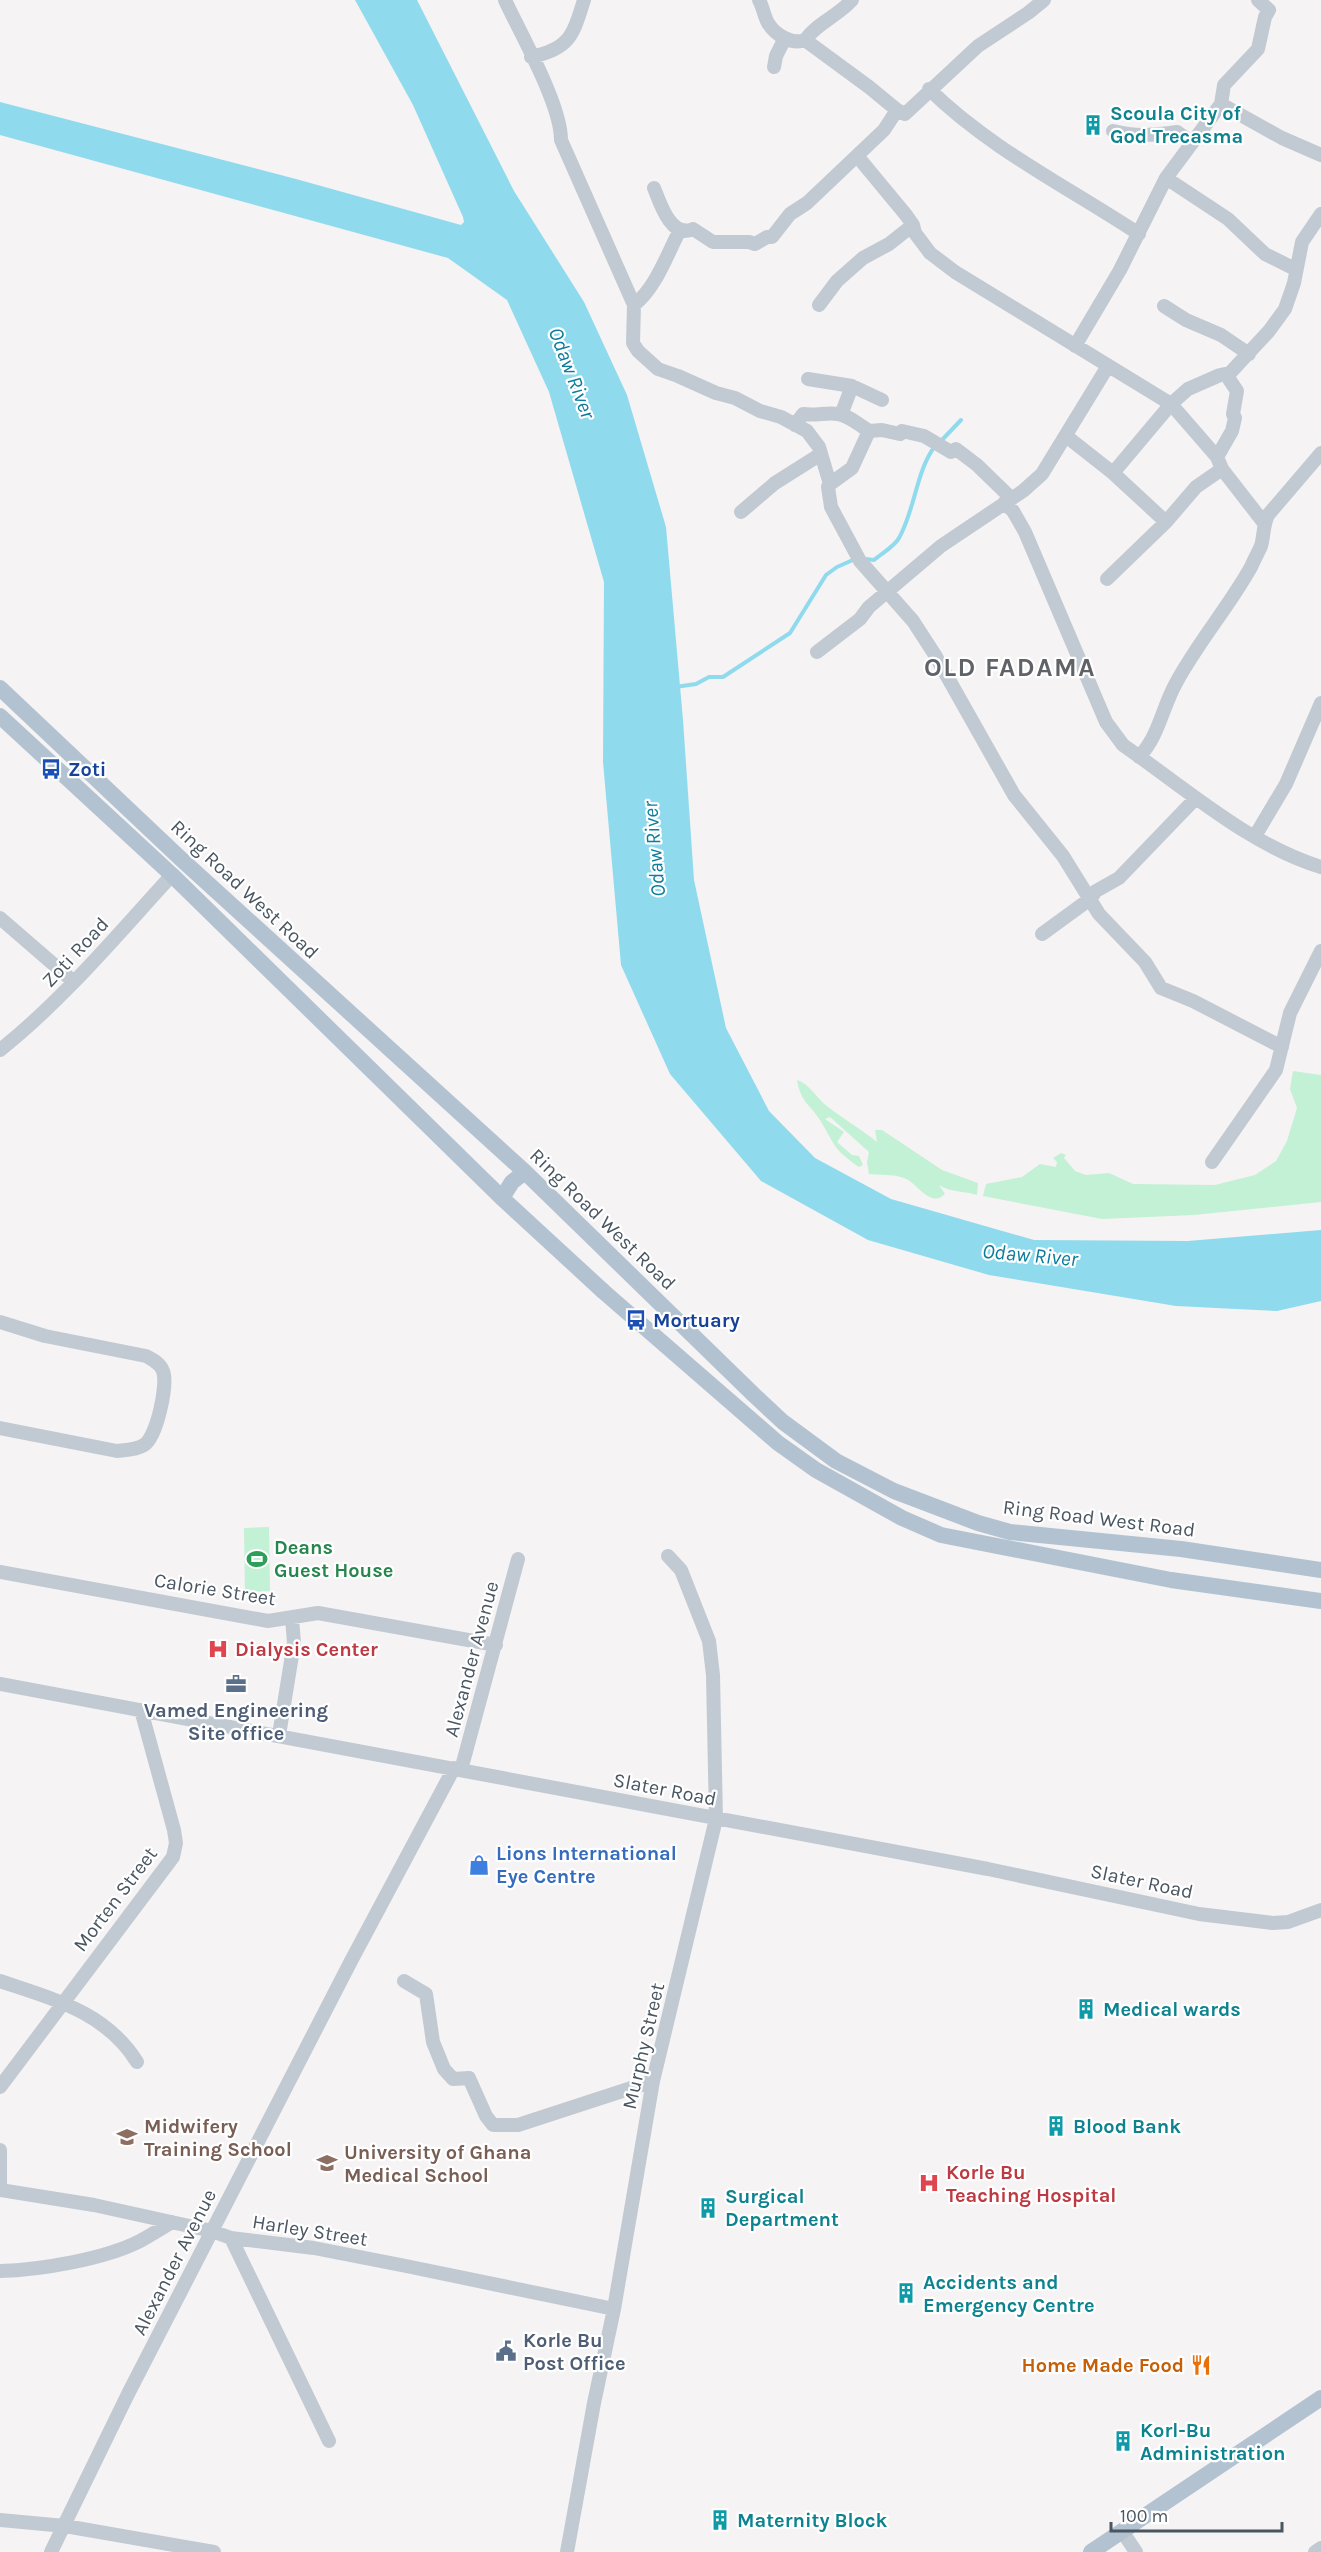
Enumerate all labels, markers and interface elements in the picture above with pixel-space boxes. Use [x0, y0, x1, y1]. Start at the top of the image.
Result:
place label: Scoula City of God Trecasma [1110, 102, 1243, 148]
building icon: Scoula City of God Trecasma [1081, 113, 1105, 137]
water label: Odaw River [544, 324, 601, 423]
district label: OLD FADAMA [924, 652, 1096, 683]
bus stop icon: Zoti [39, 757, 63, 781]
place label: Zoti [68, 758, 106, 781]
water label: Odaw River [638, 799, 670, 898]
street label: Ring Road West Road [166, 815, 323, 964]
street label: Zoti Road [37, 913, 113, 992]
street label: Ring Road West Road [525, 1144, 680, 1295]
water label: Odaw River [981, 1239, 1080, 1271]
bus stop icon: Mortuary [624, 1308, 648, 1332]
place label: Mortuary [653, 1309, 740, 1332]
street label: Ring Road West Road [1002, 1495, 1196, 1542]
place label: Deans Guest House [274, 1536, 393, 1582]
sports icon: Deans Guest House [245, 1547, 269, 1571]
street label: Calorie Street [152, 1569, 278, 1611]
street label: Alexander Avenue [440, 1579, 503, 1740]
hospital icon: Dialysis Center [206, 1637, 230, 1661]
place label: Dialysis Center [235, 1638, 378, 1661]
office icon: Vamed Engineering Site office [224, 1672, 248, 1696]
place label: Vamed Engineering Site office [144, 1699, 329, 1745]
street label: Slater Road [611, 1768, 718, 1811]
street label: Morten Street [69, 1842, 162, 1956]
place label: Lions International Eye Centre [496, 1842, 677, 1888]
shop icon: Lions International Eye Centre [467, 1853, 491, 1877]
street label: Slater Road [1088, 1859, 1195, 1904]
street label: Murphy Street [618, 1980, 669, 2112]
building icon: Medical wards [1074, 1997, 1098, 2021]
place label: Medical wards [1103, 1998, 1241, 2021]
building icon: Blood Bank [1044, 2114, 1068, 2138]
place label: Midwifery Training School [144, 2115, 292, 2161]
place label: Blood Bank [1073, 2115, 1181, 2138]
school or university icon: Midwifery Training School [115, 2125, 139, 2149]
place label: University of Ghana Medical School [344, 2141, 531, 2187]
school or university icon: University of Ghana Medical School [315, 2151, 339, 2175]
place label: Korle Bu Teaching Hospital [946, 2161, 1116, 2207]
hospital icon: Korle Bu Teaching Hospital [917, 2171, 941, 2195]
street label: Alexander Avenue [128, 2185, 221, 2339]
place label: Surgical Department [725, 2185, 839, 2231]
building icon: Surgical Department [696, 2196, 720, 2220]
street label: Harley Street [251, 2210, 370, 2251]
place label: Accidents and Emergency Centre [923, 2271, 1095, 2317]
building icon: Accidents and Emergency Centre [894, 2281, 918, 2305]
place label: Korle Bu Post Office [523, 2329, 626, 2375]
public building icon: Korle Bu Post Office [494, 2339, 518, 2363]
restaurant icon: Home Made Food [1189, 2353, 1213, 2377]
place label: Home Made Food [1022, 2354, 1184, 2377]
place label: Korl-Bu Administration [1140, 2419, 1286, 2465]
building icon: Korl-Bu Administration [1111, 2429, 1135, 2453]
scale bar [1111, 2495, 1282, 2533]
text: 100 m [1120, 2505, 1168, 2527]
building icon: Maternity Block [708, 2508, 732, 2532]
place label: Maternity Block [737, 2509, 888, 2532]

